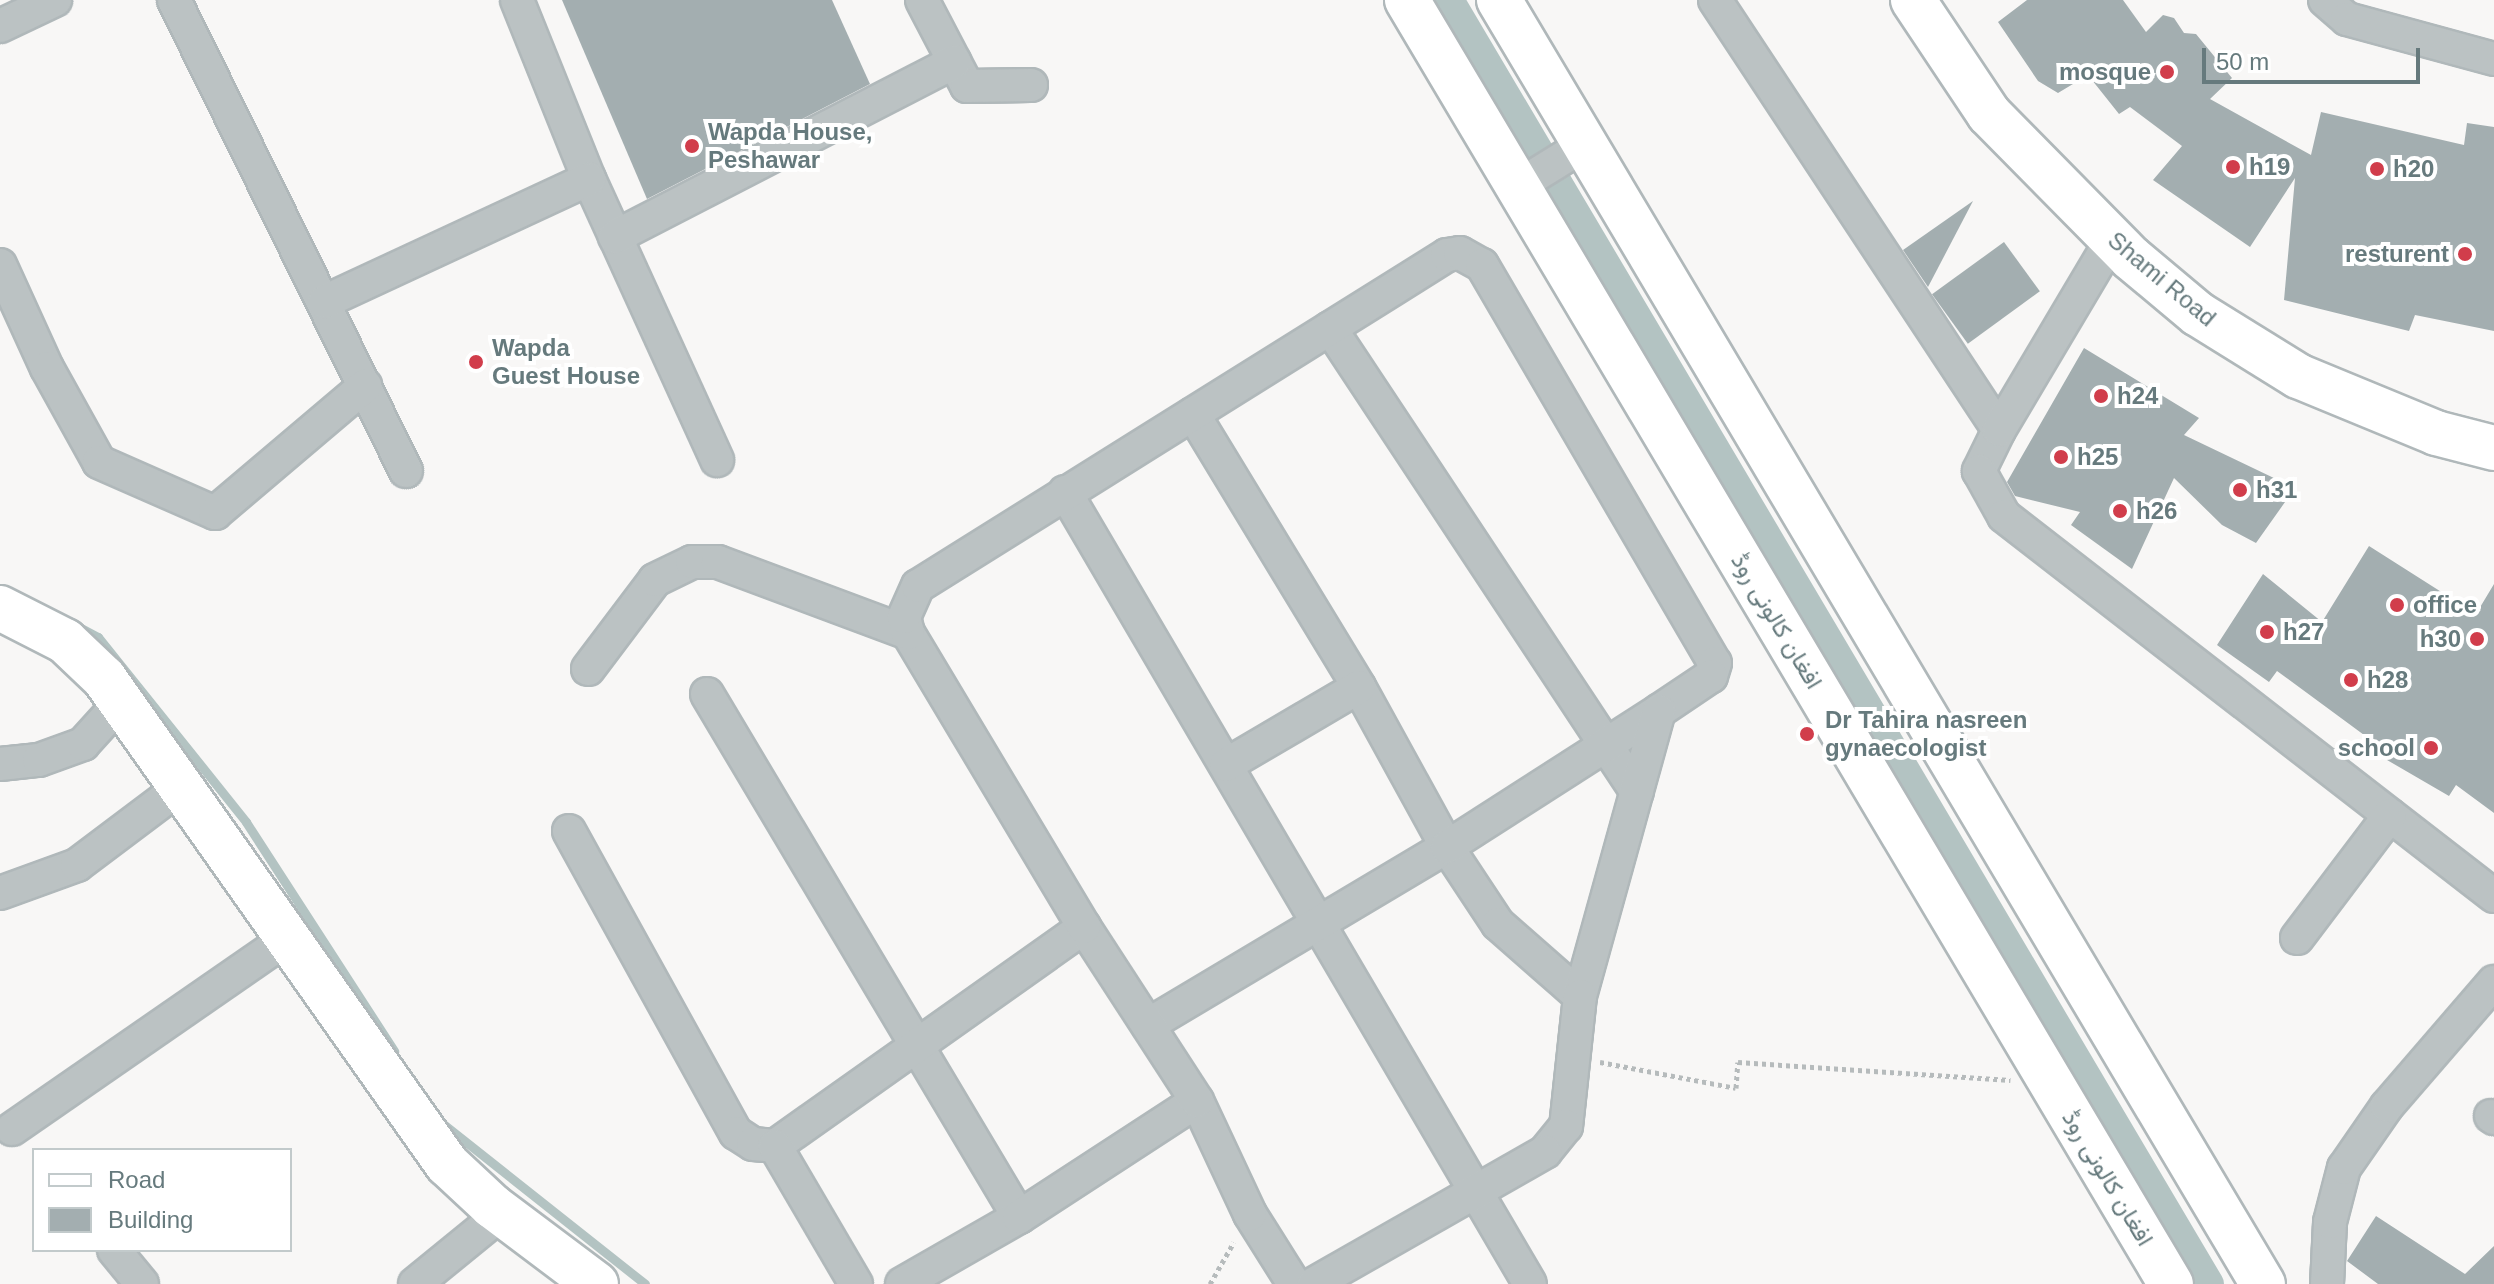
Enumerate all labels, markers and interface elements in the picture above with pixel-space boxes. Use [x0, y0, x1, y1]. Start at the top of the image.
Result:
scale bar [2206, 32, 2424, 82]
text: 50 m [2216, 48, 2269, 75]
place label: mosque [2059, 58, 2151, 86]
marker: mosque [2158, 63, 2176, 81]
place label: Wapda House, Peshawar [708, 118, 872, 174]
marker: Wapda House, Peshawar [683, 137, 701, 155]
place label: h19 [2249, 153, 2290, 181]
place label: h20 [2393, 155, 2434, 183]
marker: h19 [2224, 158, 2242, 176]
marker: h20 [2368, 160, 2386, 178]
street label: Shami Road [2102, 226, 2222, 332]
place label: resturent [2345, 240, 2449, 268]
marker: resturent [2456, 245, 2474, 263]
place label: Wapda Guest House [492, 334, 640, 390]
marker: Wapda Guest House [467, 353, 485, 371]
place label: h24 [2117, 382, 2158, 410]
marker: h24 [2092, 387, 2110, 405]
place label: h25 [2077, 443, 2118, 471]
marker: h25 [2052, 448, 2070, 466]
place label: h31 [2256, 476, 2297, 504]
marker: h31 [2231, 481, 2249, 499]
place label: h26 [2136, 497, 2177, 525]
marker: h26 [2111, 502, 2129, 520]
street label: افغان کالونی روڈ [1725, 548, 1829, 694]
place label: office [2413, 591, 2477, 619]
marker: office [2388, 596, 2406, 614]
place label: h27 [2283, 618, 2324, 646]
marker: h27 [2258, 623, 2276, 641]
place label: h30 [2420, 625, 2461, 653]
marker: h30 [2468, 630, 2486, 648]
place label: h28 [2367, 666, 2408, 694]
marker: h28 [2342, 671, 2360, 689]
place label: Dr Tahira nasreen gynaecologist [1825, 706, 2027, 762]
marker: Dr Tahira nasreen gynaecologist [1796, 723, 1818, 745]
place label: school [2338, 734, 2415, 762]
marker: school [2422, 739, 2440, 757]
street label: افغان کالونی روڈ [2056, 1105, 2160, 1251]
legend [32, 1148, 292, 1252]
text: Road [108, 1166, 165, 1193]
text: Building [108, 1206, 193, 1233]

